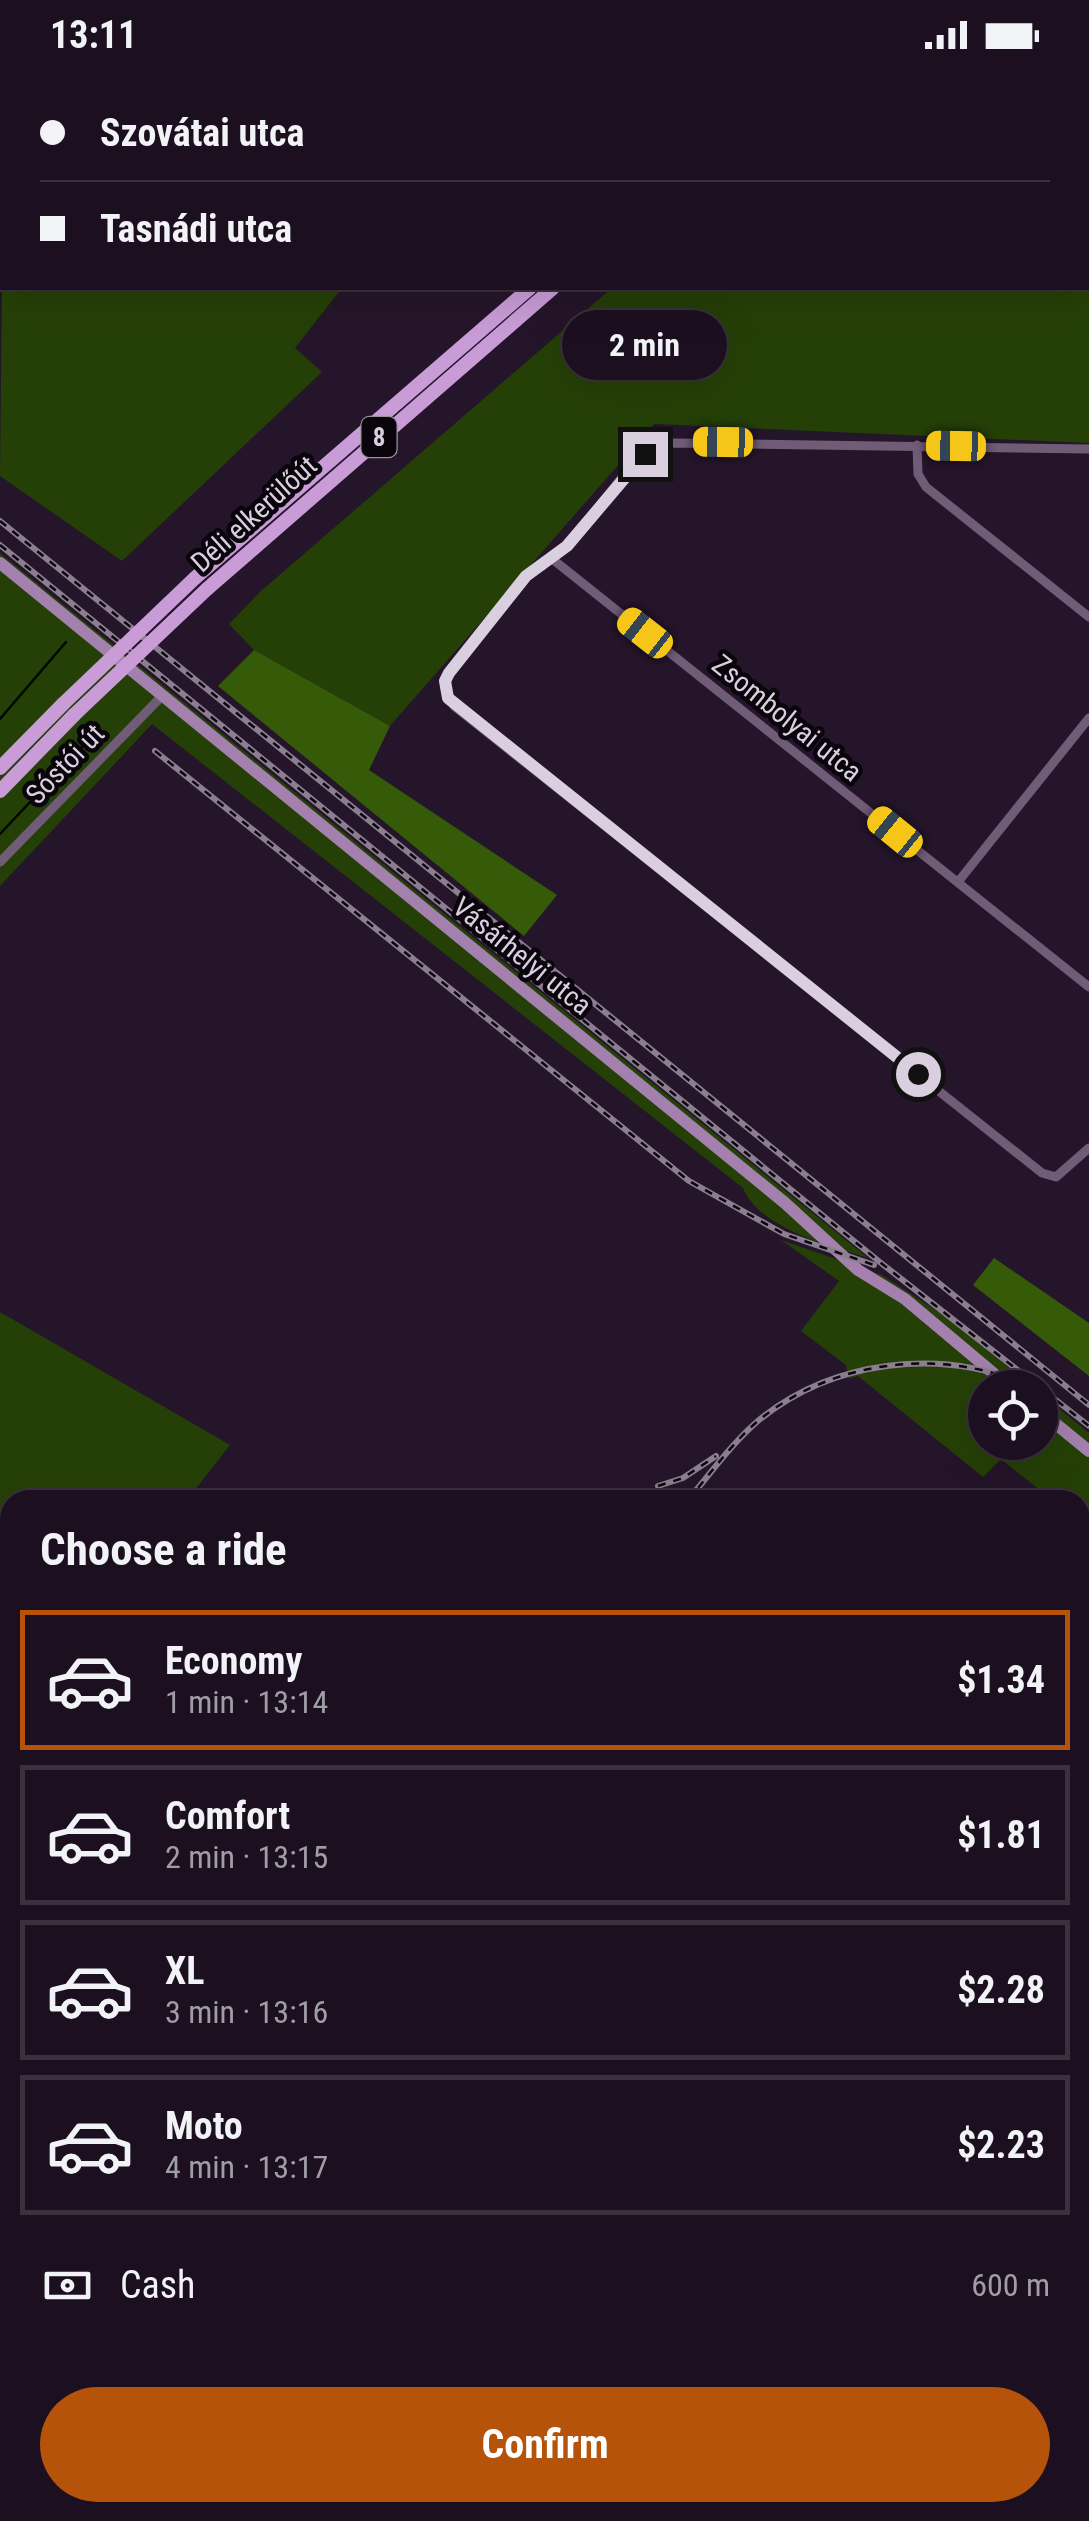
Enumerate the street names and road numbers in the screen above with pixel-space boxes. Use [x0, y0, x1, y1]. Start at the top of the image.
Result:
road number: 8 [362, 417, 396, 457]
street label: Déli elkerülőút [184, 449, 324, 579]
street label: Zsombolyai utca [706, 648, 868, 788]
street label: Sóstói út [19, 717, 111, 811]
street label: Vásárhelyi utca [446, 890, 598, 1022]

